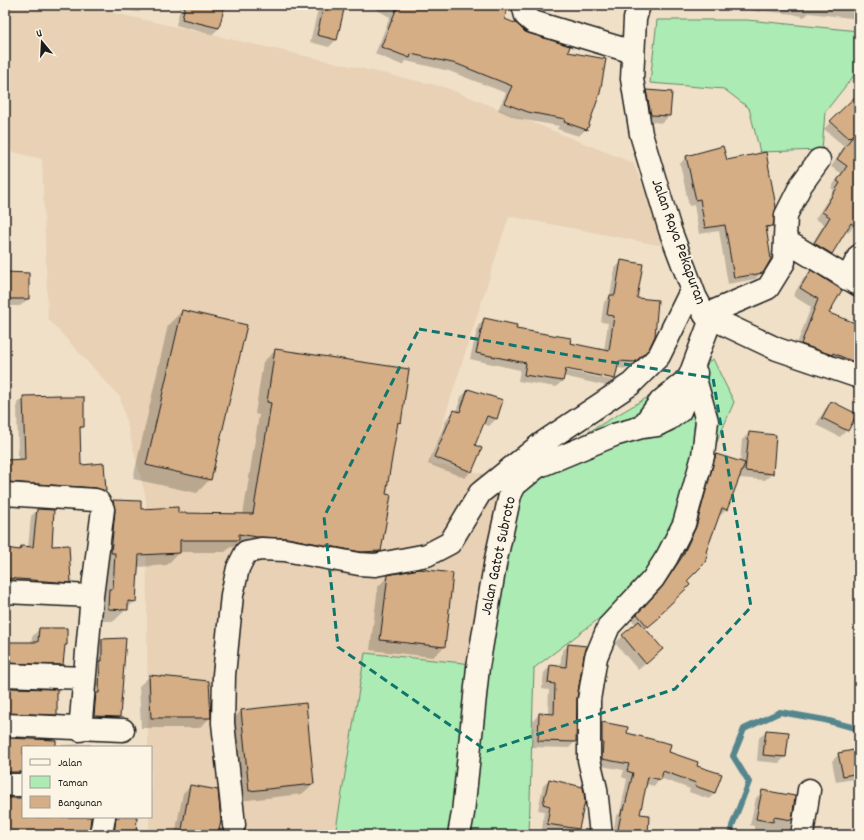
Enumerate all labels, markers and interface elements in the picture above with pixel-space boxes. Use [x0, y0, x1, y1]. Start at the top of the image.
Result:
north arrow [22, 22, 62, 62]
text: U [35, 26, 45, 43]
street label: Jalan Raya Pekapuran [645, 176, 711, 308]
street label: Jalan Gatot Subroto [475, 495, 523, 617]
legend [22, 746, 152, 818]
text: Jalan [58, 755, 82, 772]
text: Taman [58, 775, 88, 792]
text: Bangunan [58, 795, 102, 812]

